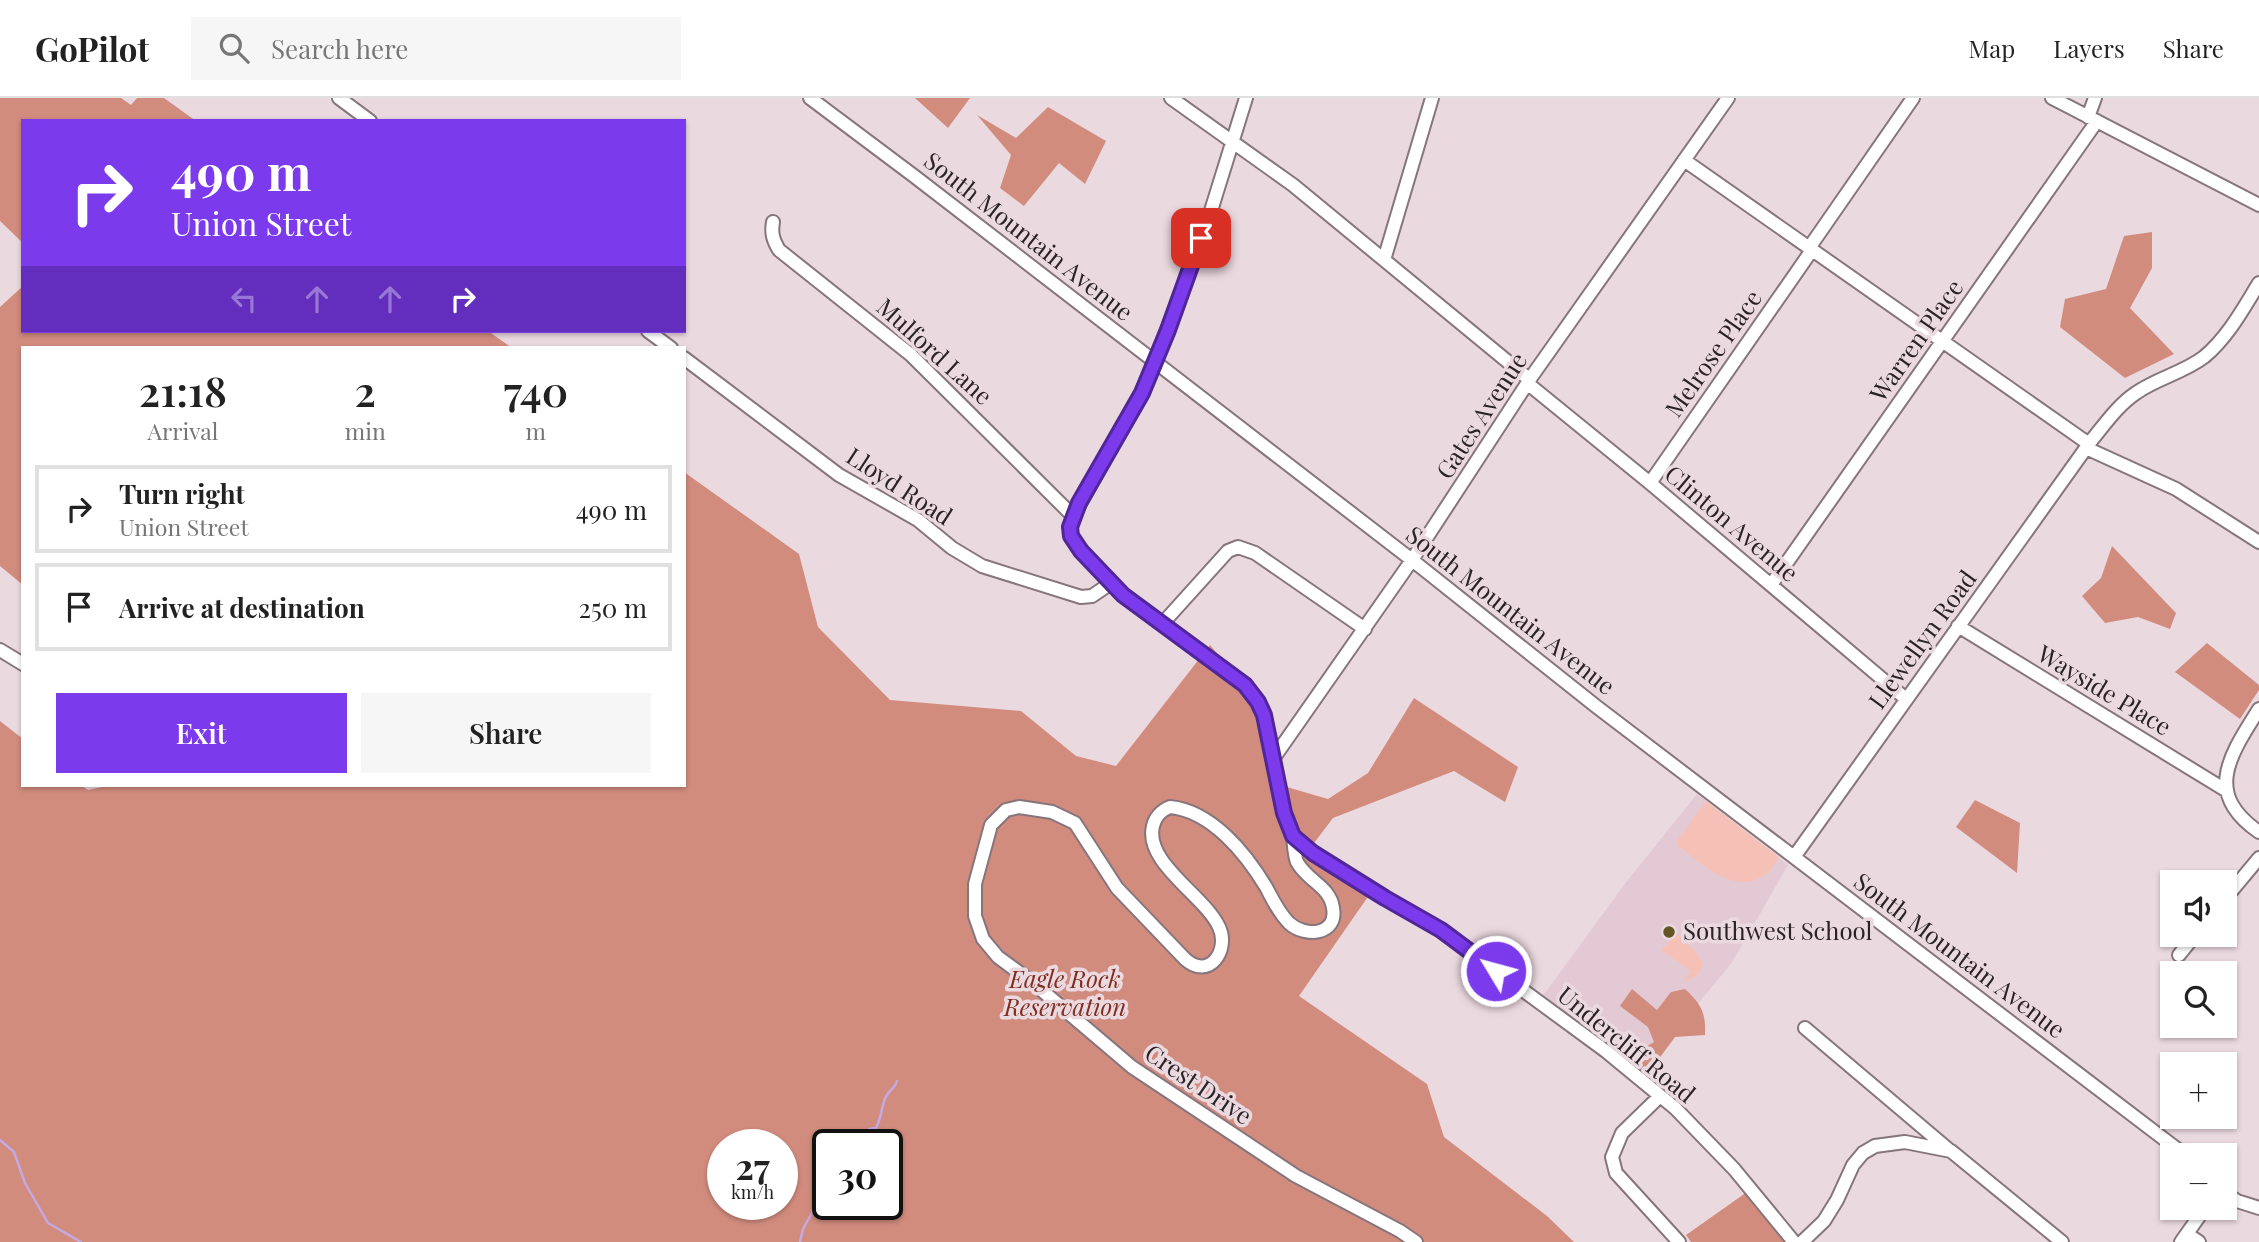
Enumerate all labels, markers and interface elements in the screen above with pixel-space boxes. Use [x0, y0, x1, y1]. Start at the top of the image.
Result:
search box [191, 17, 681, 80]
text: GoPilot [35, 26, 149, 70]
icon: search [215, 29, 253, 67]
text: Search here [271, 31, 408, 66]
text: Map [1969, 32, 2015, 64]
text: Layers [2053, 32, 2125, 64]
text: Share [2163, 32, 2224, 64]
text: 490 m [171, 138, 311, 203]
street label: South Mountain Avenue [918, 144, 1140, 327]
icon: right [56, 147, 147, 238]
text: Union Street [171, 201, 351, 244]
pin [1171, 208, 1231, 268]
icon: arrive [1182, 219, 1220, 257]
street label: Warren Place [1861, 272, 1969, 408]
icon: left [225, 280, 263, 318]
icon: ahead [298, 280, 336, 318]
icon: ahead [371, 280, 409, 318]
icon: right [444, 280, 482, 318]
street label: Melrose Place [1657, 283, 1768, 423]
street label: Mulford Lane [871, 290, 1000, 411]
street label: Gates Avenue [1428, 346, 1533, 484]
text: 21:18 [139, 362, 227, 418]
text: 2 [354, 362, 376, 418]
text: 740 [503, 362, 568, 418]
text: Arrival [147, 415, 218, 446]
text: min [345, 415, 386, 446]
text: m [526, 415, 546, 446]
street label: Lloyd Road [841, 439, 959, 531]
street label: Clinton Avenue [1659, 457, 1806, 588]
text: Turn right [119, 476, 245, 511]
icon: right [60, 490, 98, 528]
text: 490 m [576, 492, 647, 527]
text: Union Street [119, 511, 249, 542]
street label: South Mountain Avenue [1400, 518, 1622, 701]
street label: Llewellyn Road [1860, 563, 1983, 715]
icon: arrive [60, 588, 98, 626]
text: Arrive at destination [119, 590, 365, 625]
text: 250 m [579, 590, 647, 625]
street label: Wayside Place [2031, 636, 2178, 742]
button: Exit [56, 693, 347, 773]
button: Share [361, 693, 651, 773]
street label: South Mountain Avenue [1848, 864, 2072, 1044]
map controls [2160, 870, 2237, 1220]
button: sound [2160, 870, 2237, 947]
place label: Southwest School [1683, 914, 1872, 946]
marker: Southwest School [1661, 924, 1677, 940]
position arrow [1459, 934, 1533, 1008]
button: search [2160, 961, 2237, 1038]
park label: Eagle Rock Reservation [1003, 962, 1126, 1022]
street label: Undercliff Road [1552, 978, 1703, 1109]
street label: Crest Drive [1139, 1036, 1259, 1131]
button: + [2160, 1052, 2237, 1129]
speed limit sign: 30 [812, 1129, 903, 1220]
text: 27 [735, 1142, 770, 1189]
button: − [2160, 1143, 2237, 1220]
text: km/h [731, 1180, 774, 1204]

